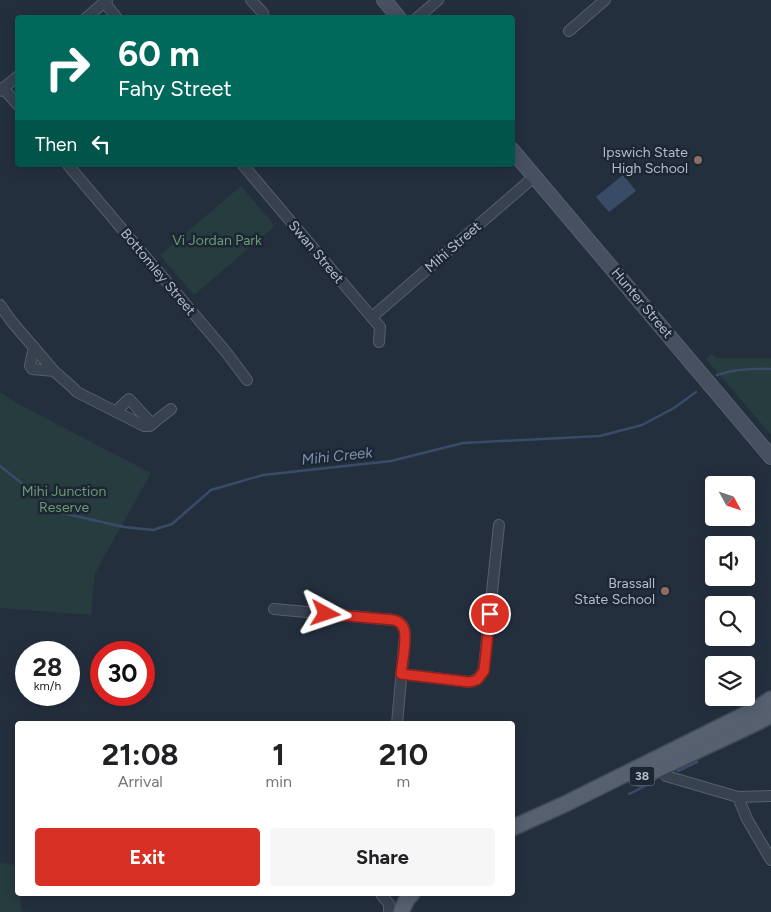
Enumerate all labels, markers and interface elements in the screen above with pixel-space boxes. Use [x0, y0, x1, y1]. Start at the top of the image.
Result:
text: 60 m [118, 33, 200, 75]
icon: right [35, 35, 100, 100]
text: Fahy Street [118, 75, 232, 102]
icon: left [87, 130, 115, 158]
text: Then [35, 133, 77, 156]
place label: Ipswich State High School [602, 144, 688, 177]
marker: Ipswich State High School [692, 154, 704, 166]
street label: Swan Street [285, 217, 347, 287]
street label: Mihi Street [421, 218, 485, 276]
street label: Bottomley Street [117, 225, 199, 319]
park label: Vi Jordan Park [172, 232, 262, 249]
street label: Hunter Street [608, 264, 676, 342]
water label: Mihi Creek [301, 443, 374, 469]
north arrow [705, 476, 755, 526]
map controls [705, 476, 755, 706]
park label: Mihi Junction Reserve [22, 483, 106, 516]
button: sound [705, 536, 755, 586]
place label: Brassall State School [574, 575, 655, 608]
marker: Brassall State School [659, 585, 671, 597]
position arrow [299, 587, 351, 639]
pin [469, 593, 511, 635]
button: search [705, 596, 755, 646]
icon: arrive [476, 600, 504, 628]
speed limit sign: 30 [90, 641, 155, 706]
text: 28 [33, 652, 62, 682]
button: layers [705, 656, 755, 706]
text: km/h [34, 679, 61, 693]
text: 21:08 [102, 736, 179, 773]
text: 1 [272, 736, 285, 773]
text: 210 [379, 736, 428, 773]
road number: 38 [630, 766, 654, 786]
text: Arrival [118, 772, 163, 791]
text: min [266, 772, 292, 791]
text: m [397, 772, 410, 791]
button: Exit [35, 828, 260, 886]
button: Share [270, 828, 495, 886]

